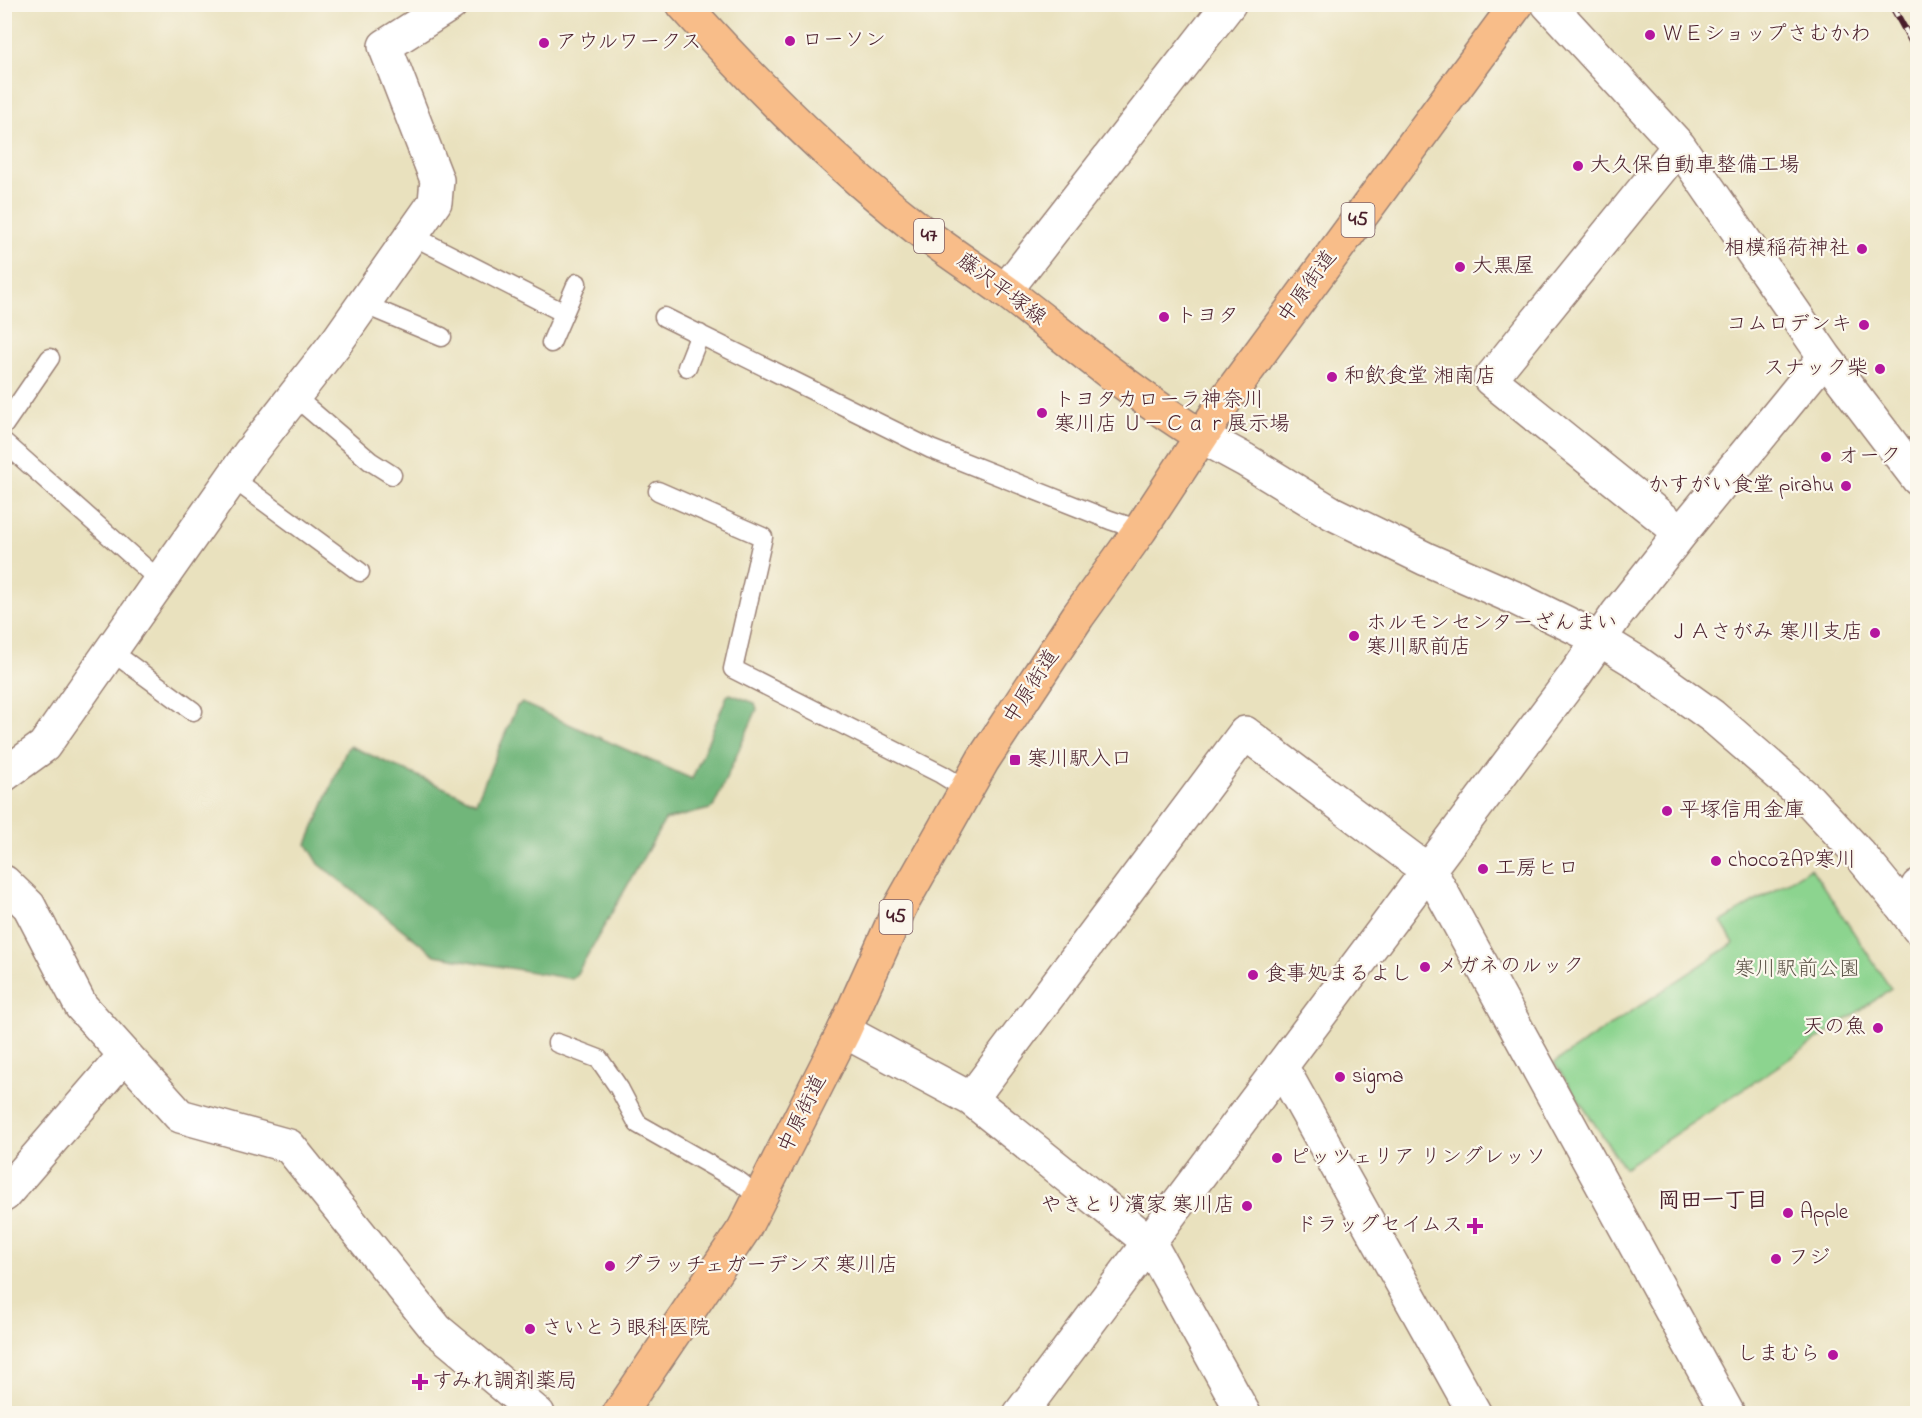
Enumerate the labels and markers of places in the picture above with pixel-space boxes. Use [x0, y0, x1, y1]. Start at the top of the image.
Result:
place label: ＷＥショップさむかわ [1662, 20, 1871, 50]
place label: ローソン [802, 26, 886, 56]
place label: アウルワークス [556, 28, 702, 58]
marker: ＷＥショップさむかわ [1643, 28, 1657, 42]
marker: ローソン [783, 34, 797, 48]
marker: アウルワークス [537, 36, 551, 50]
place label: 大久保自動車整備工場 [1590, 151, 1800, 181]
marker: 大久保自動車整備工場 [1571, 159, 1585, 173]
place label: 相模稲荷神社 [1724, 234, 1850, 264]
marker: 相模稲荷神社 [1855, 242, 1869, 256]
place label: 大黒屋 [1472, 252, 1535, 282]
marker: 大黒屋 [1453, 260, 1467, 274]
place label: トヨタ [1176, 302, 1239, 332]
marker: トヨタ [1157, 310, 1171, 324]
place label: コムロデンキ [1726, 310, 1852, 340]
marker: コムロデンキ [1857, 318, 1871, 332]
place label: スナック柴 [1763, 354, 1868, 384]
place label: 和飲食堂 湘南店 [1344, 362, 1496, 392]
marker: スナック柴 [1873, 362, 1887, 376]
marker: 和飲食堂 湘南店 [1325, 370, 1339, 384]
place label: トヨタカローラ神奈川 寒川店 Ｕ－Ｃａｒ展示場 [1054, 386, 1290, 440]
marker: トヨタカローラ神奈川 寒川店 Ｕ－Ｃａｒ展示場 [1035, 406, 1049, 420]
place label: オーク [1838, 442, 1901, 472]
marker: オーク [1819, 450, 1833, 464]
place label: かすがい食堂 pirahu [1648, 471, 1834, 501]
marker: かすがい食堂 pirahu [1839, 479, 1853, 493]
place label: ホルモンセンターざんまい 寒川駅前店 [1366, 609, 1617, 663]
place label: ＪＡさがみ 寒川支店 [1669, 618, 1863, 648]
marker: ＪＡさがみ 寒川支店 [1868, 626, 1882, 640]
marker: ホルモンセンターざんまい 寒川駅前店 [1347, 629, 1361, 643]
place label: 寒川駅入口 [1027, 745, 1132, 775]
marker: 寒川駅入口 [1008, 753, 1022, 767]
place label: 平塚信用金庫 [1679, 796, 1805, 826]
marker: 平塚信用金庫 [1660, 804, 1674, 818]
place label: chocoZAP寒川 [1728, 846, 1856, 876]
place label: 工房ヒロ [1495, 854, 1579, 884]
marker: chocoZAP寒川 [1709, 854, 1723, 868]
marker: 工房ヒロ [1476, 862, 1490, 876]
place label: メガネのルック [1437, 952, 1584, 982]
place label: 食事処まるよし [1265, 960, 1412, 990]
marker: メガネのルック [1418, 960, 1432, 974]
marker: 食事処まるよし [1246, 968, 1260, 982]
place label: 天の魚 [1803, 1013, 1866, 1043]
marker: 天の魚 [1871, 1021, 1885, 1035]
place label: sigma [1352, 1062, 1404, 1094]
marker: sigma [1333, 1070, 1347, 1084]
place label: ピッツェリア リングレッソ [1289, 1143, 1546, 1173]
marker: ピッツェリア リングレッソ [1270, 1151, 1284, 1165]
place label: やきとり濱家 寒川店 [1041, 1191, 1235, 1221]
place label: Apple [1800, 1198, 1849, 1228]
marker: やきとり濱家 寒川店 [1240, 1199, 1254, 1213]
marker: Apple [1781, 1206, 1795, 1220]
place label: ドラッグセイムス [1296, 1211, 1463, 1241]
marker: ドラッグセイムス [1468, 1219, 1482, 1233]
place label: フジ [1788, 1244, 1830, 1274]
place label: グラッチェガーデンズ 寒川店 [622, 1251, 898, 1281]
marker: フジ [1769, 1252, 1783, 1266]
marker: グラッチェガーデンズ 寒川店 [603, 1259, 617, 1273]
place label: さいとう眼科医院 [542, 1314, 710, 1344]
marker: さいとう眼科医院 [523, 1322, 537, 1336]
place label: しまむら [1737, 1340, 1821, 1370]
marker: しまむら [1826, 1348, 1840, 1362]
place label: すみれ調剤薬局 [432, 1367, 577, 1397]
marker: すみれ調剤薬局 [413, 1375, 427, 1389]

